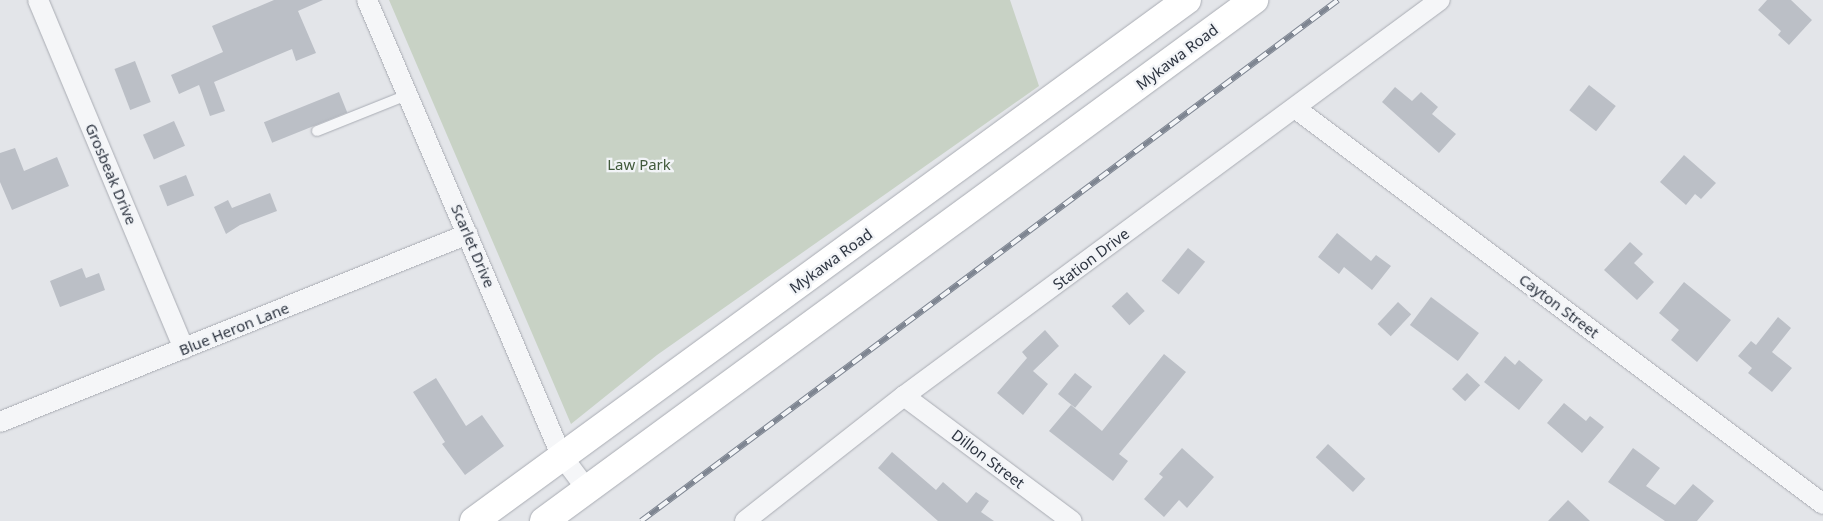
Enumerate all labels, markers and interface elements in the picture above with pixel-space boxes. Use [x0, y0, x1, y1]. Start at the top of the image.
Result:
street label: Mykawa Road [1133, 20, 1221, 94]
street label: Grosbeak Drive [82, 121, 140, 227]
park label: Law Park [607, 156, 671, 174]
street label: Scarlet Drive [447, 202, 499, 290]
street label: Mykawa Road [786, 225, 876, 297]
street label: Station Drive [1049, 225, 1133, 293]
street label: Cayton Street [1516, 270, 1602, 342]
street label: Blue Heron Lane [176, 299, 292, 359]
street label: Dillon Street [948, 426, 1028, 492]

